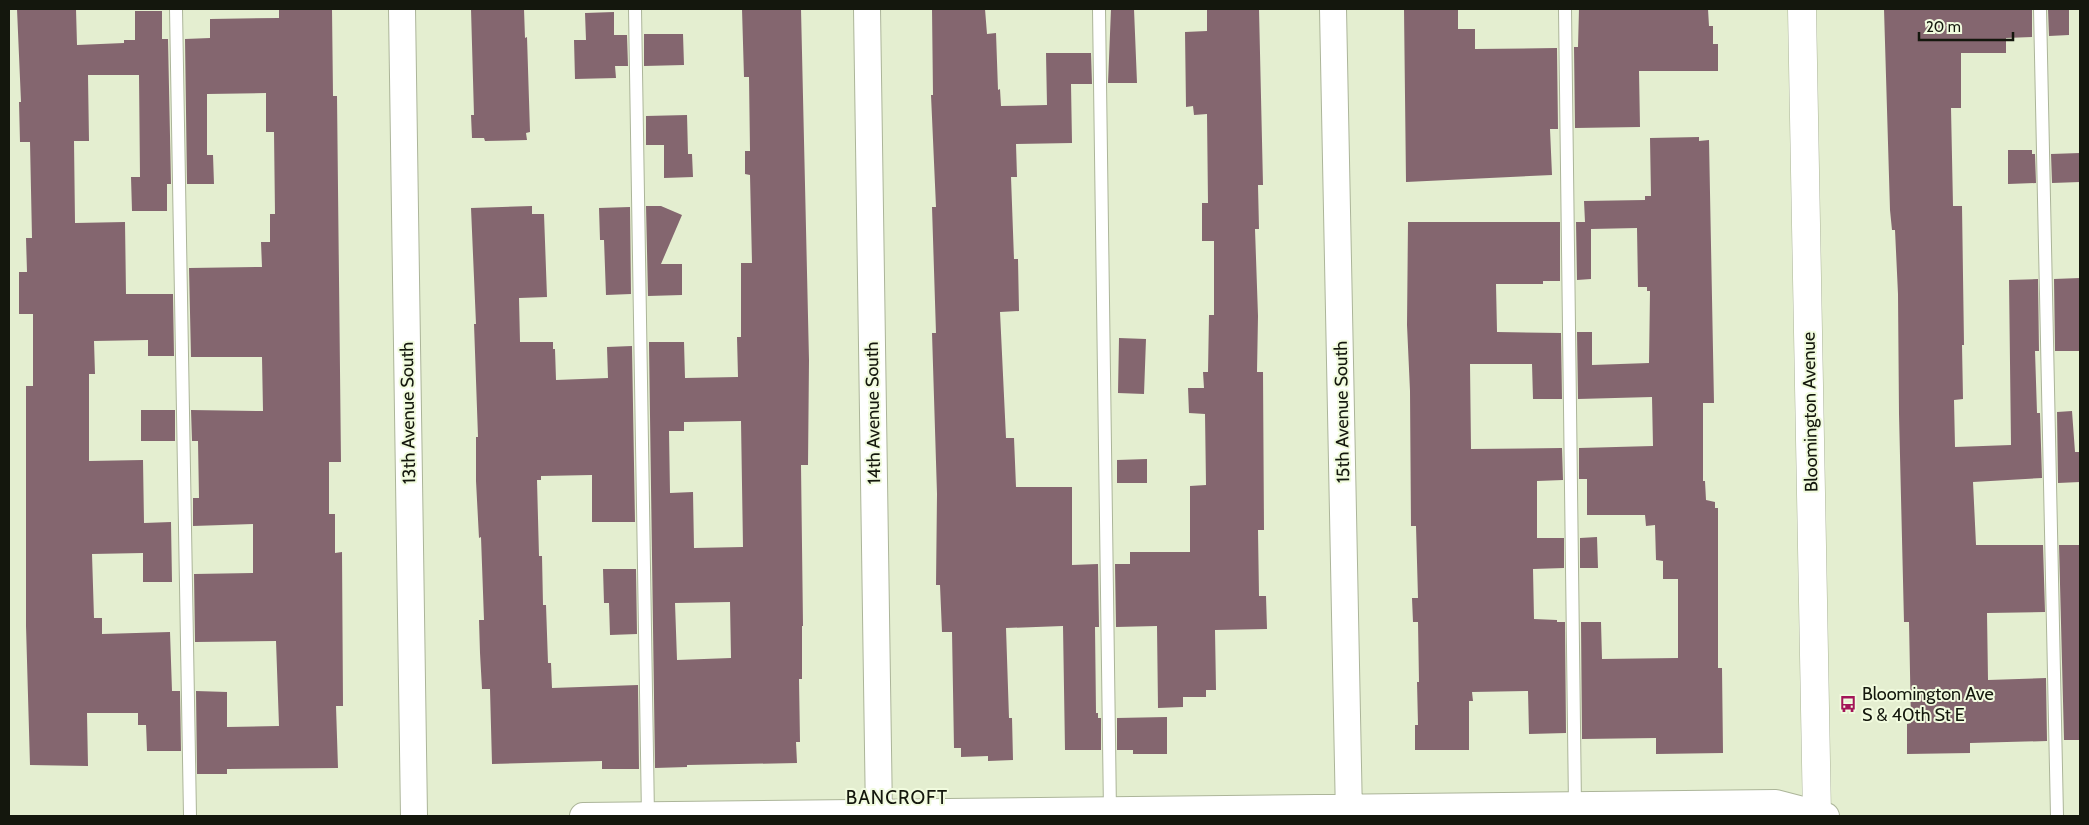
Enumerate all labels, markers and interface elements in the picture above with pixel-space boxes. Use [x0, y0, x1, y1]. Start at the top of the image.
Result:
scale bar [1919, 10, 2013, 42]
text: 20 m [1926, 18, 1961, 36]
street label: Bloomington Avenue [1798, 332, 1822, 492]
street label: 14th Avenue South [861, 341, 885, 485]
street label: 15th Avenue South [1330, 341, 1354, 483]
street label: 13th Avenue South [396, 342, 420, 484]
place label: Bloomington Ave S & 40th St E [1862, 683, 1994, 726]
bus stop icon: Bloomington Ave S & 40th St E [1838, 694, 1858, 714]
district label: BANCROFT [846, 786, 948, 809]

